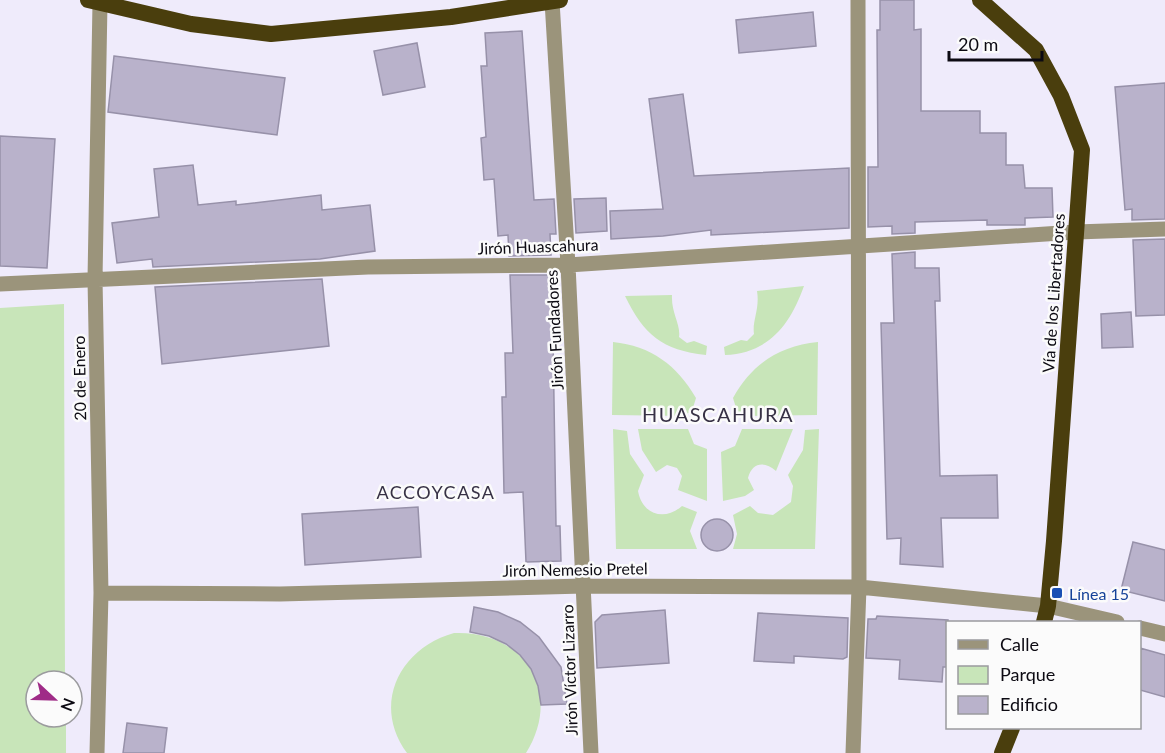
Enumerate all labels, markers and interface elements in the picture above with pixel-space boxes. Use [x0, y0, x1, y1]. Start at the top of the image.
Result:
scale bar [949, 24, 1042, 62]
text: 20 m [958, 33, 998, 55]
street label: Vía de los Libertadores [1038, 213, 1068, 373]
street label: Jirón Huascahura [477, 234, 599, 258]
street label: Jirón Fundadores [541, 269, 567, 391]
street label: 20 de Enero [69, 335, 89, 421]
district label: HUASCAHURA [642, 402, 794, 426]
district label: ACCOYCASA [376, 481, 496, 503]
street label: Jirón Nemesio Pretel [502, 558, 648, 580]
place label: Línea 15 [1069, 584, 1129, 603]
marker: Línea 15 [1050, 586, 1064, 600]
street label: Jirón Víctor Lizarro [557, 604, 581, 736]
legend [946, 621, 1141, 729]
text: Calle [1000, 633, 1039, 655]
text: Parque [1000, 663, 1055, 685]
north arrow [24, 669, 84, 729]
text: Edificio [1000, 693, 1058, 715]
text: N [57, 696, 79, 714]

